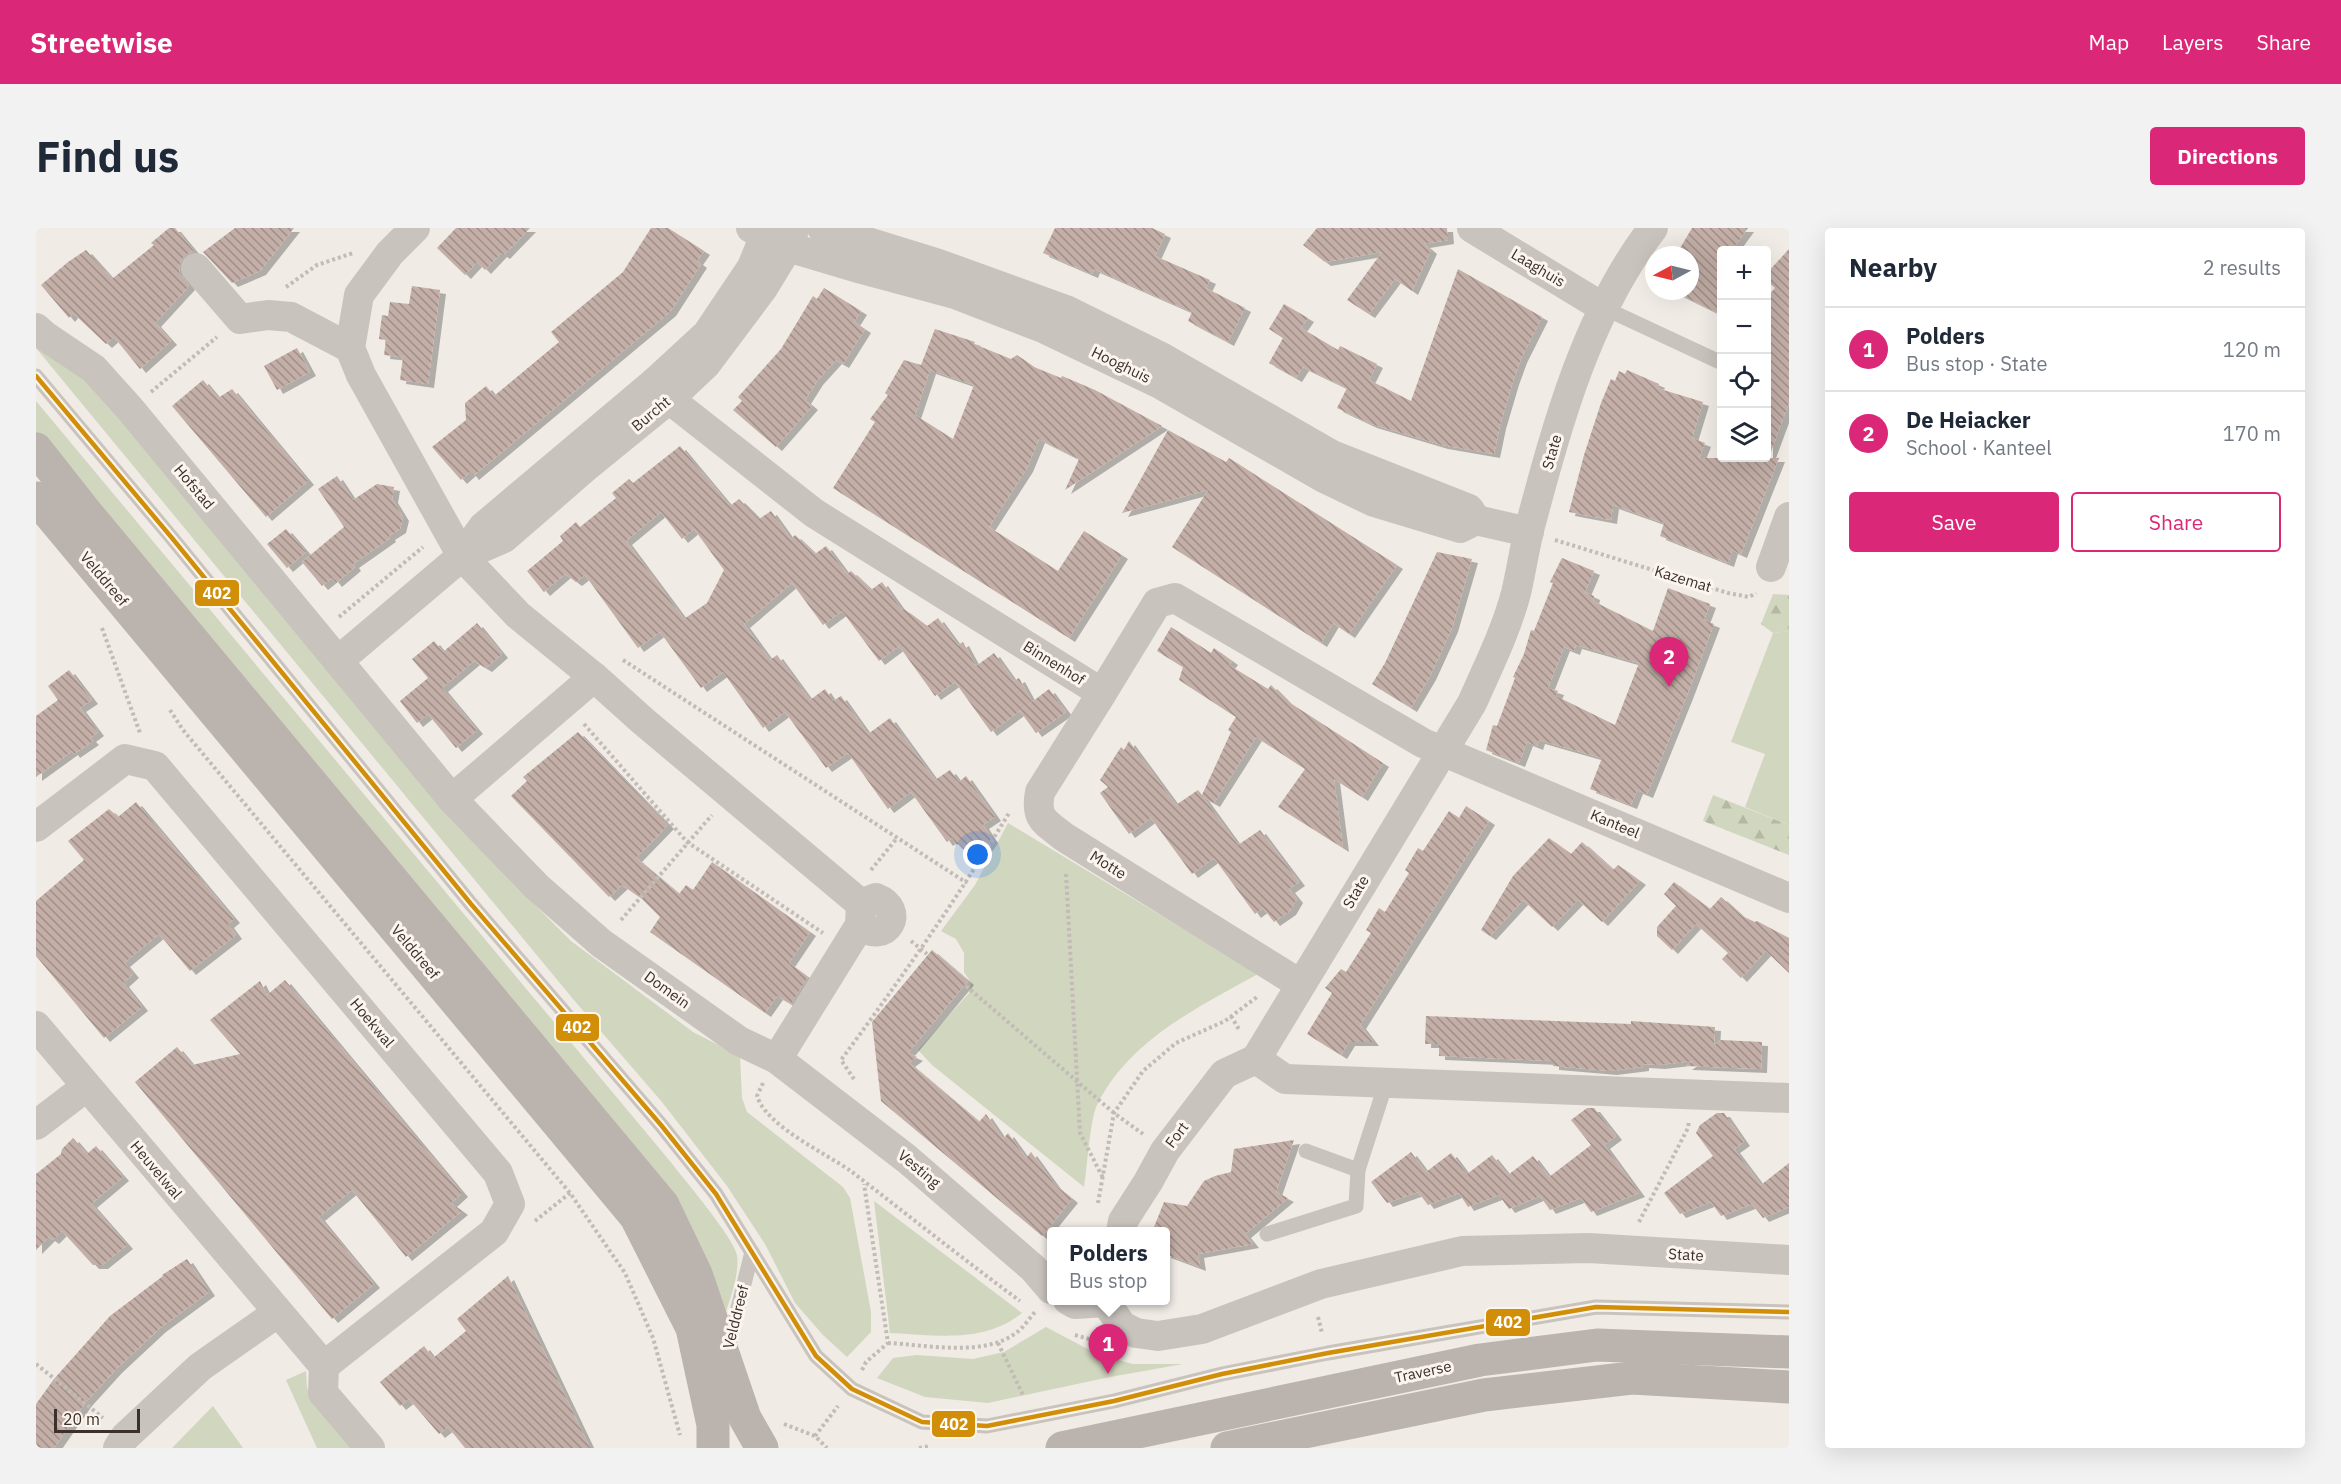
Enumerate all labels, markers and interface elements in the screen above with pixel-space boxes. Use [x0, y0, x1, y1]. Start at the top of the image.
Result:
text: Streetwise [30, 24, 173, 61]
text: Map [2089, 28, 2129, 56]
text: Layers [2162, 28, 2224, 56]
text: Share [2257, 28, 2311, 56]
button: Directions [2150, 127, 2305, 185]
text: Find us [36, 129, 179, 184]
street label: Laaghuis [1508, 244, 1569, 291]
north arrow [1645, 246, 1699, 300]
map controls [1717, 246, 1771, 462]
button: + [1717, 246, 1771, 300]
text: Nearby [1849, 250, 1937, 284]
text: 2 results [2203, 254, 2281, 281]
button: − [1717, 300, 1771, 354]
text: Polders [1906, 321, 1985, 350]
text: 1 [1863, 336, 1875, 363]
text: 120 m [2223, 336, 2281, 363]
street label: Hooghuis [1089, 342, 1154, 387]
text: Bus stop · State [1906, 350, 2047, 377]
button: locate [1717, 354, 1771, 408]
street label: Burcht [627, 392, 674, 435]
text: De Heiacker [1906, 405, 2031, 434]
button: layers [1717, 408, 1771, 462]
text: 2 [1863, 420, 1875, 447]
text: 170 m [2223, 420, 2281, 447]
street label: State [1538, 432, 1566, 472]
text: School · Kanteel [1906, 434, 2052, 461]
street label: Hofstad [170, 460, 219, 513]
button: Save [1849, 492, 2059, 552]
button: Share [2071, 492, 2281, 552]
street label: Velddreef [76, 548, 133, 610]
street label: Kazemat [1652, 561, 1714, 596]
line badge: 402 [194, 579, 240, 607]
text: 402 [203, 583, 231, 603]
street label: Binnenhof [1020, 636, 1089, 689]
pin: 2 [1650, 638, 1688, 687]
street label: Kanteel [1588, 805, 1643, 842]
your location [963, 840, 992, 869]
street label: Motte [1087, 846, 1130, 883]
street label: State [1338, 872, 1373, 912]
street label: Velddreef [387, 921, 444, 983]
street label: Domein [641, 967, 694, 1013]
street label: Hoekwal [346, 994, 399, 1051]
line badge: 402 [555, 1013, 600, 1042]
text: 402 [563, 1017, 591, 1037]
street label: Fort [1161, 1118, 1192, 1151]
street label: Heuvelwal [126, 1137, 186, 1203]
street label: Vesting [894, 1145, 944, 1192]
popup [1047, 1227, 1170, 1305]
text: Polders [1069, 1238, 1148, 1267]
street label: State [1668, 1244, 1704, 1265]
text: Bus stop [1069, 1267, 1147, 1294]
street label: Velddreef [718, 1283, 753, 1351]
line badge: 402 [1485, 1308, 1531, 1337]
text: 402 [1494, 1312, 1522, 1332]
pin: 1 [1088, 1324, 1128, 1374]
street label: Traverse [1393, 1356, 1453, 1387]
scale bar [54, 1406, 140, 1434]
text: 20 m [63, 1409, 100, 1429]
line badge: 402 [931, 1410, 976, 1438]
text: 402 [940, 1414, 968, 1434]

